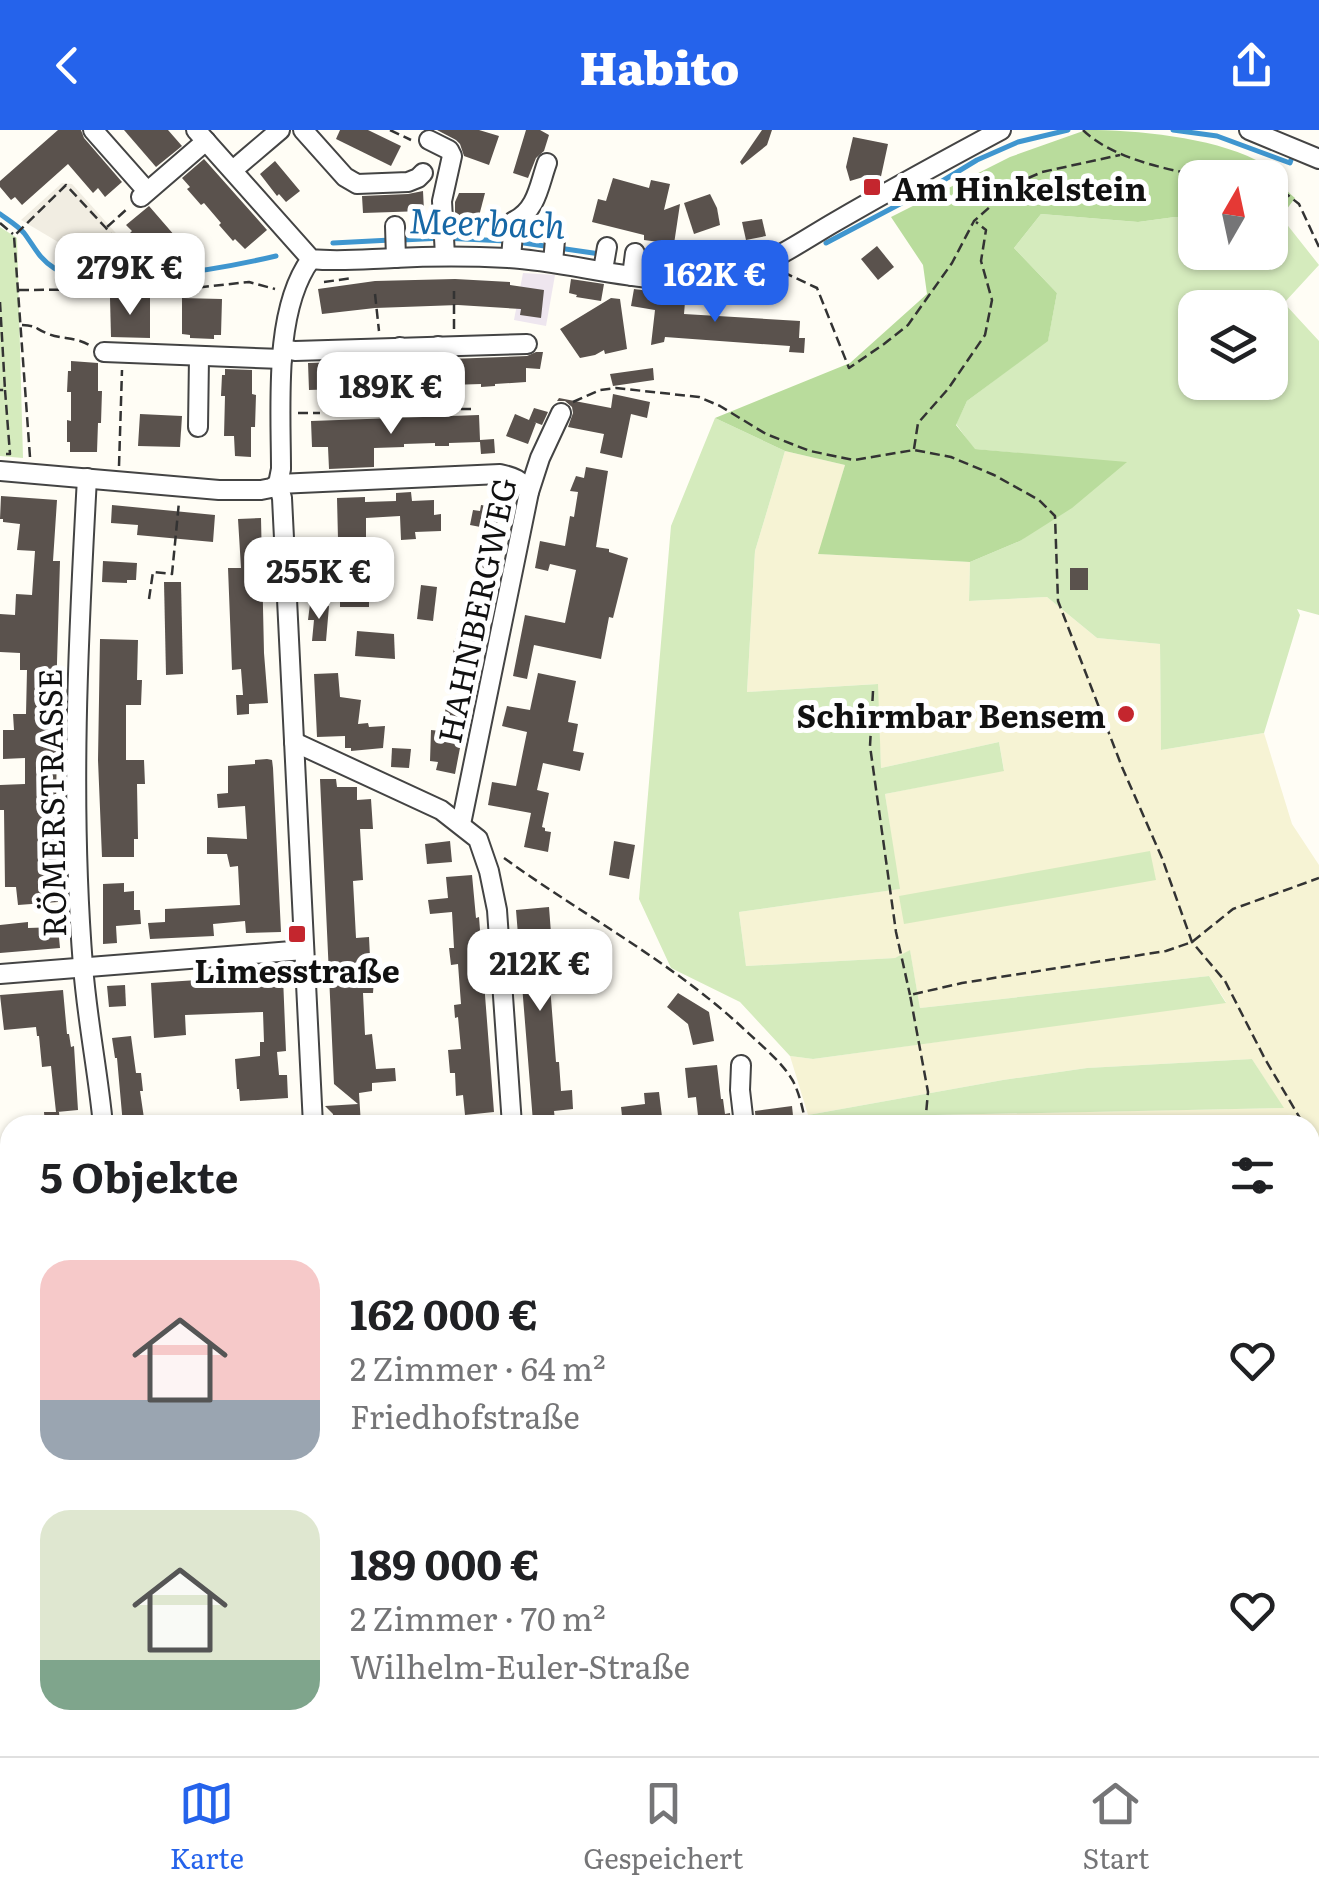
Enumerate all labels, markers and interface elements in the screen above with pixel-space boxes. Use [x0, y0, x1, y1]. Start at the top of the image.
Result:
text: Habito [580, 32, 739, 99]
icon: back [40, 38, 95, 93]
icon: share [1224, 38, 1279, 93]
north arrow [1178, 160, 1288, 270]
map controls [1178, 160, 1288, 400]
place label: Am Hinkelstein [892, 163, 1147, 211]
marker: Am Hinkelstein [861, 176, 883, 198]
water label: Meerbach [408, 192, 566, 250]
pin: 279K € [49, 233, 211, 318]
pin: 162K € [634, 240, 796, 325]
text: 279K € [77, 241, 183, 289]
text: 162K € [664, 248, 766, 296]
button: layers [1178, 290, 1288, 400]
pin: 189K € [310, 352, 472, 437]
text: 189K € [339, 360, 443, 408]
street label: HAHNBERGWEG [423, 473, 527, 747]
pin: 255K € [238, 537, 400, 622]
text: 255K € [266, 545, 372, 593]
street label: RÖMERSTRASSE [24, 668, 76, 938]
place label: Schirmbar Bensem [797, 690, 1106, 738]
marker: Schirmbar Bensem [1115, 703, 1137, 725]
marker: Limesstraße [286, 923, 308, 945]
pin: 212K € [459, 929, 621, 1014]
text: 212K € [489, 937, 591, 985]
place label: Limesstraße [194, 945, 400, 993]
text: 5 Objekte [40, 1144, 238, 1206]
icon: filters [1225, 1148, 1280, 1203]
text: 162 000 € [350, 1281, 538, 1343]
icon: home [120, 1300, 240, 1420]
icon: heart [1225, 1333, 1280, 1388]
text: 2 Zimmer · 64 m² [350, 1343, 606, 1391]
text: Friedhofstraße [350, 1391, 580, 1439]
text: 189 000 € [350, 1531, 540, 1593]
icon: home [120, 1550, 240, 1670]
icon: heart [1225, 1583, 1280, 1638]
text: 2 Zimmer · 70 m² [350, 1593, 606, 1641]
text: Wilhelm-Euler-Straße [350, 1641, 690, 1689]
tab: Karte [170, 1776, 244, 1878]
tab: Gespeichert [583, 1776, 743, 1878]
tab: Start [1082, 1776, 1149, 1878]

